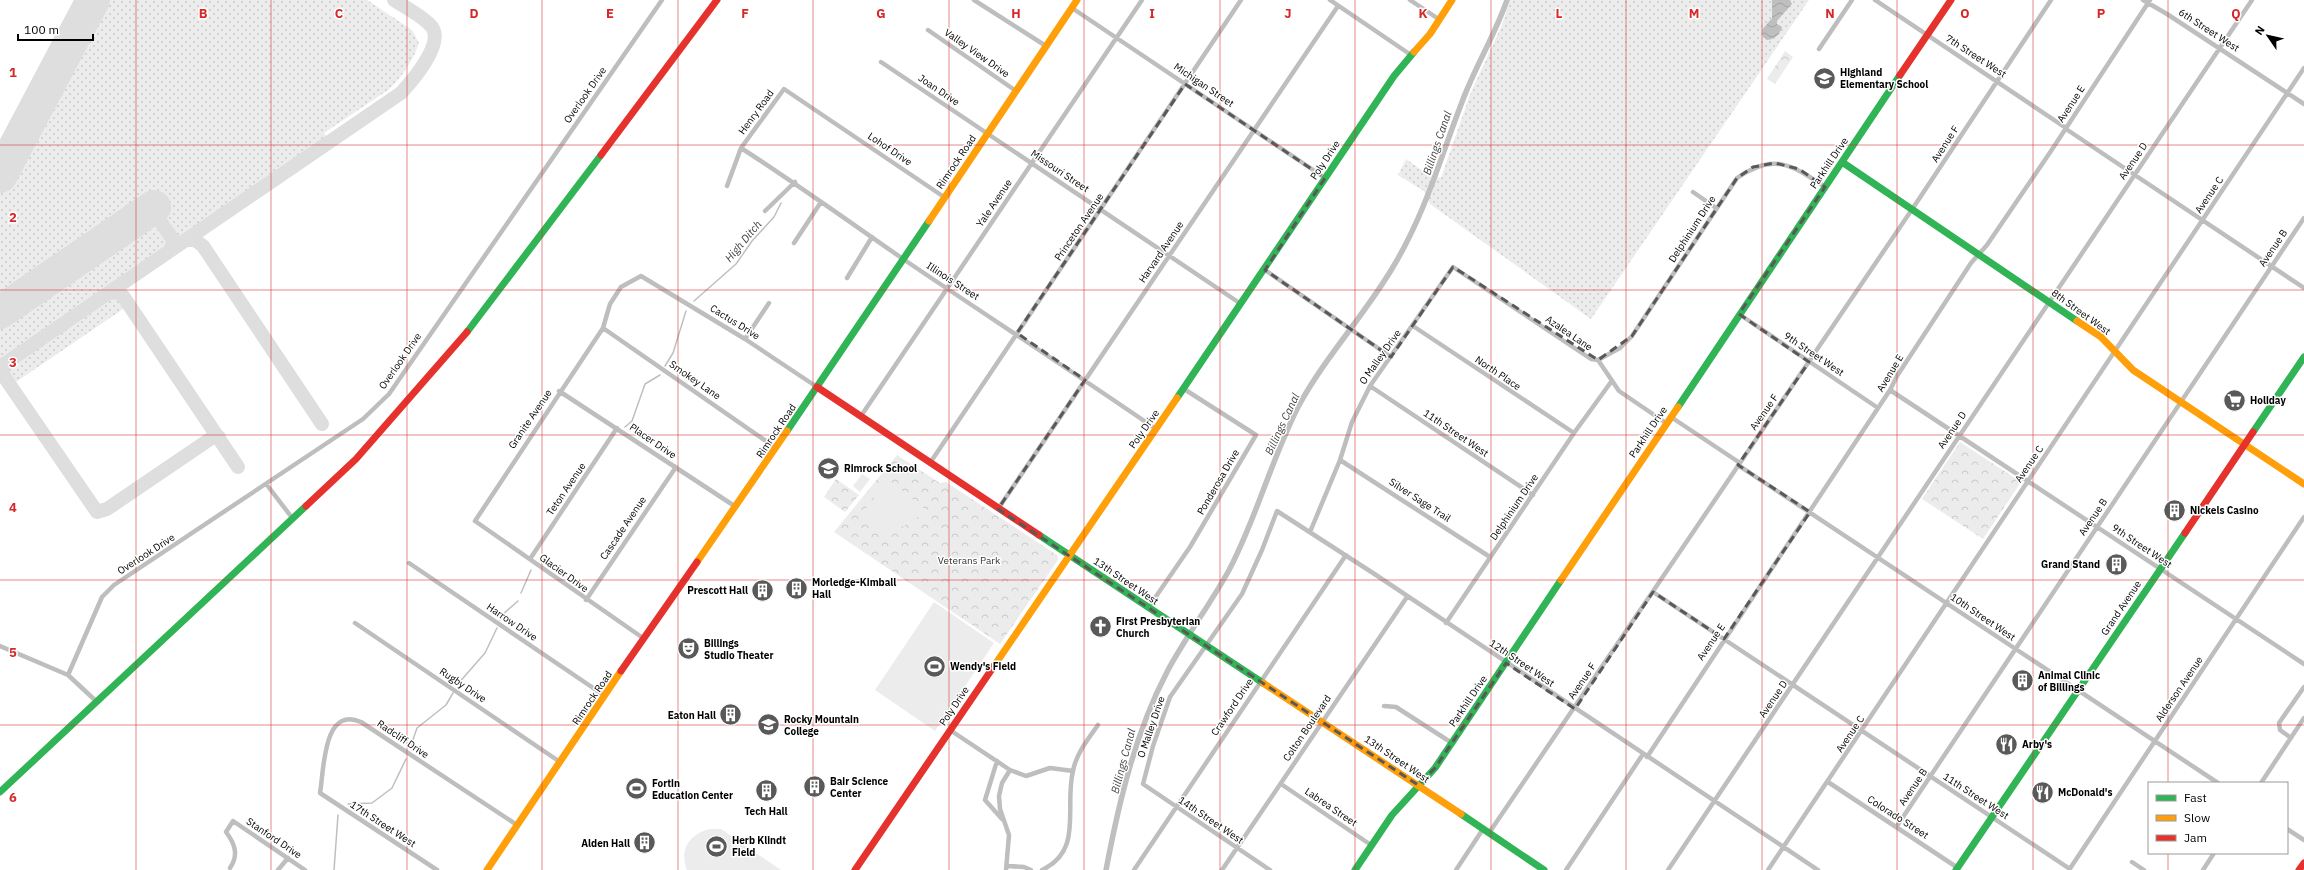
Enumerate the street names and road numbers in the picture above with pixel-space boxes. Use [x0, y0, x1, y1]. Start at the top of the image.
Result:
street label: 6th Street West [2176, 6, 2242, 55]
street label: Valley View Drive [942, 26, 1013, 81]
street label: 7th Street West [1943, 32, 2009, 81]
street label: Michigan Street [1171, 60, 1237, 110]
street label: Overlook Drive [561, 64, 609, 126]
street label: Joan Drive [916, 71, 963, 109]
street label: Avenue E [2054, 83, 2088, 125]
street label: Henry Road [735, 87, 777, 137]
street label: Avenue F [1928, 123, 1962, 165]
street label: Lohof Drive [865, 129, 915, 169]
street label: Rimrock Road [933, 132, 979, 192]
street label: Parkhill Drive [1807, 134, 1851, 191]
street label: Poly Drive [1307, 137, 1343, 182]
street label: Avenue D [2116, 140, 2150, 182]
street label: Missouri Street [1028, 147, 1092, 196]
street label: Avenue C [2192, 174, 2226, 216]
street label: Yale Avenue [973, 176, 1015, 229]
street label: Princeton Avenue [1052, 190, 1107, 263]
street label: Delphinium Drive [1666, 193, 1719, 265]
street label: Harvard Avenue [1136, 218, 1187, 285]
street label: Avenue B [2256, 227, 2290, 269]
street label: Illinois Street [924, 259, 982, 303]
street label: 8th Street West [2049, 286, 2113, 338]
street label: Cactus Drive [708, 302, 763, 343]
street label: Azalea Lane [1543, 313, 1595, 354]
street label: O Malley Drive [1356, 327, 1404, 387]
street label: 9th Street West [1781, 329, 1847, 379]
street label: Overlook Drive [376, 330, 424, 392]
street label: Avenue E [1874, 352, 1906, 394]
street label: North Place [1473, 353, 1524, 393]
street label: Smokey Lane [667, 358, 724, 403]
street label: Granite Avenue [505, 386, 555, 451]
street label: Avenue F [1747, 391, 1781, 433]
street label: Rimrock Road [753, 401, 799, 461]
street label: Parkhill Drive [1626, 403, 1670, 460]
street label: 11th Street West [1421, 406, 1492, 460]
street label: Poly Drive [1126, 407, 1162, 451]
street label: Avenue D [1935, 409, 1969, 451]
street label: Placer Drive [627, 421, 679, 462]
street label: Avenue C [2012, 443, 2046, 485]
street label: Ponderosa Drive [1194, 447, 1242, 517]
street label: Teton Avenue [544, 460, 589, 518]
street label: Delphinium Drive [1487, 471, 1541, 543]
street label: Silver Sage Trail [1387, 475, 1454, 525]
street label: Cascade Avenue [597, 493, 649, 562]
street label: Avenue B [2076, 496, 2110, 538]
street label: 9th Street West [2109, 521, 2175, 571]
street label: Overlook Drive [115, 530, 178, 577]
street label: Glacier Drive [537, 551, 591, 595]
street label: 13th Street West [1091, 554, 1162, 608]
street label: Grand Avenue [2098, 578, 2144, 638]
street label: 10th Street West [1948, 590, 2019, 644]
street label: Harrow Drive [484, 600, 540, 644]
street label: Avenue E [1694, 621, 1728, 663]
street label: 12th Street West [1487, 636, 1558, 690]
street label: Alderson Avenue [2152, 653, 2206, 724]
street label: Avenue F [1565, 660, 1599, 702]
street label: Rugby Drive [437, 665, 489, 706]
street label: Rimrock Road [569, 668, 615, 728]
street label: Parkhill Drive [1446, 672, 1490, 729]
street label: Crawford Drive [1208, 675, 1256, 738]
street label: Avenue D [1756, 678, 1790, 720]
street label: Poly Drive [936, 683, 972, 728]
street label: Colton Boulevard [1280, 692, 1334, 764]
street label: O Malley Drive [1134, 694, 1168, 760]
street label: Avenue C [1833, 713, 1867, 755]
street label: Radcliff Drive [375, 717, 432, 761]
street label: 13th Street West [1362, 732, 1433, 786]
street label: Avenue B [1896, 766, 1930, 808]
street label: 11th Street West [1941, 770, 2012, 822]
street label: Labrea Street [1302, 785, 1360, 830]
street label: Colorado Street [1865, 792, 1931, 842]
street label: 14th Street West [1176, 793, 1247, 847]
street label: 17th Street West [348, 798, 419, 850]
street label: Stanford Drive [244, 815, 305, 862]

